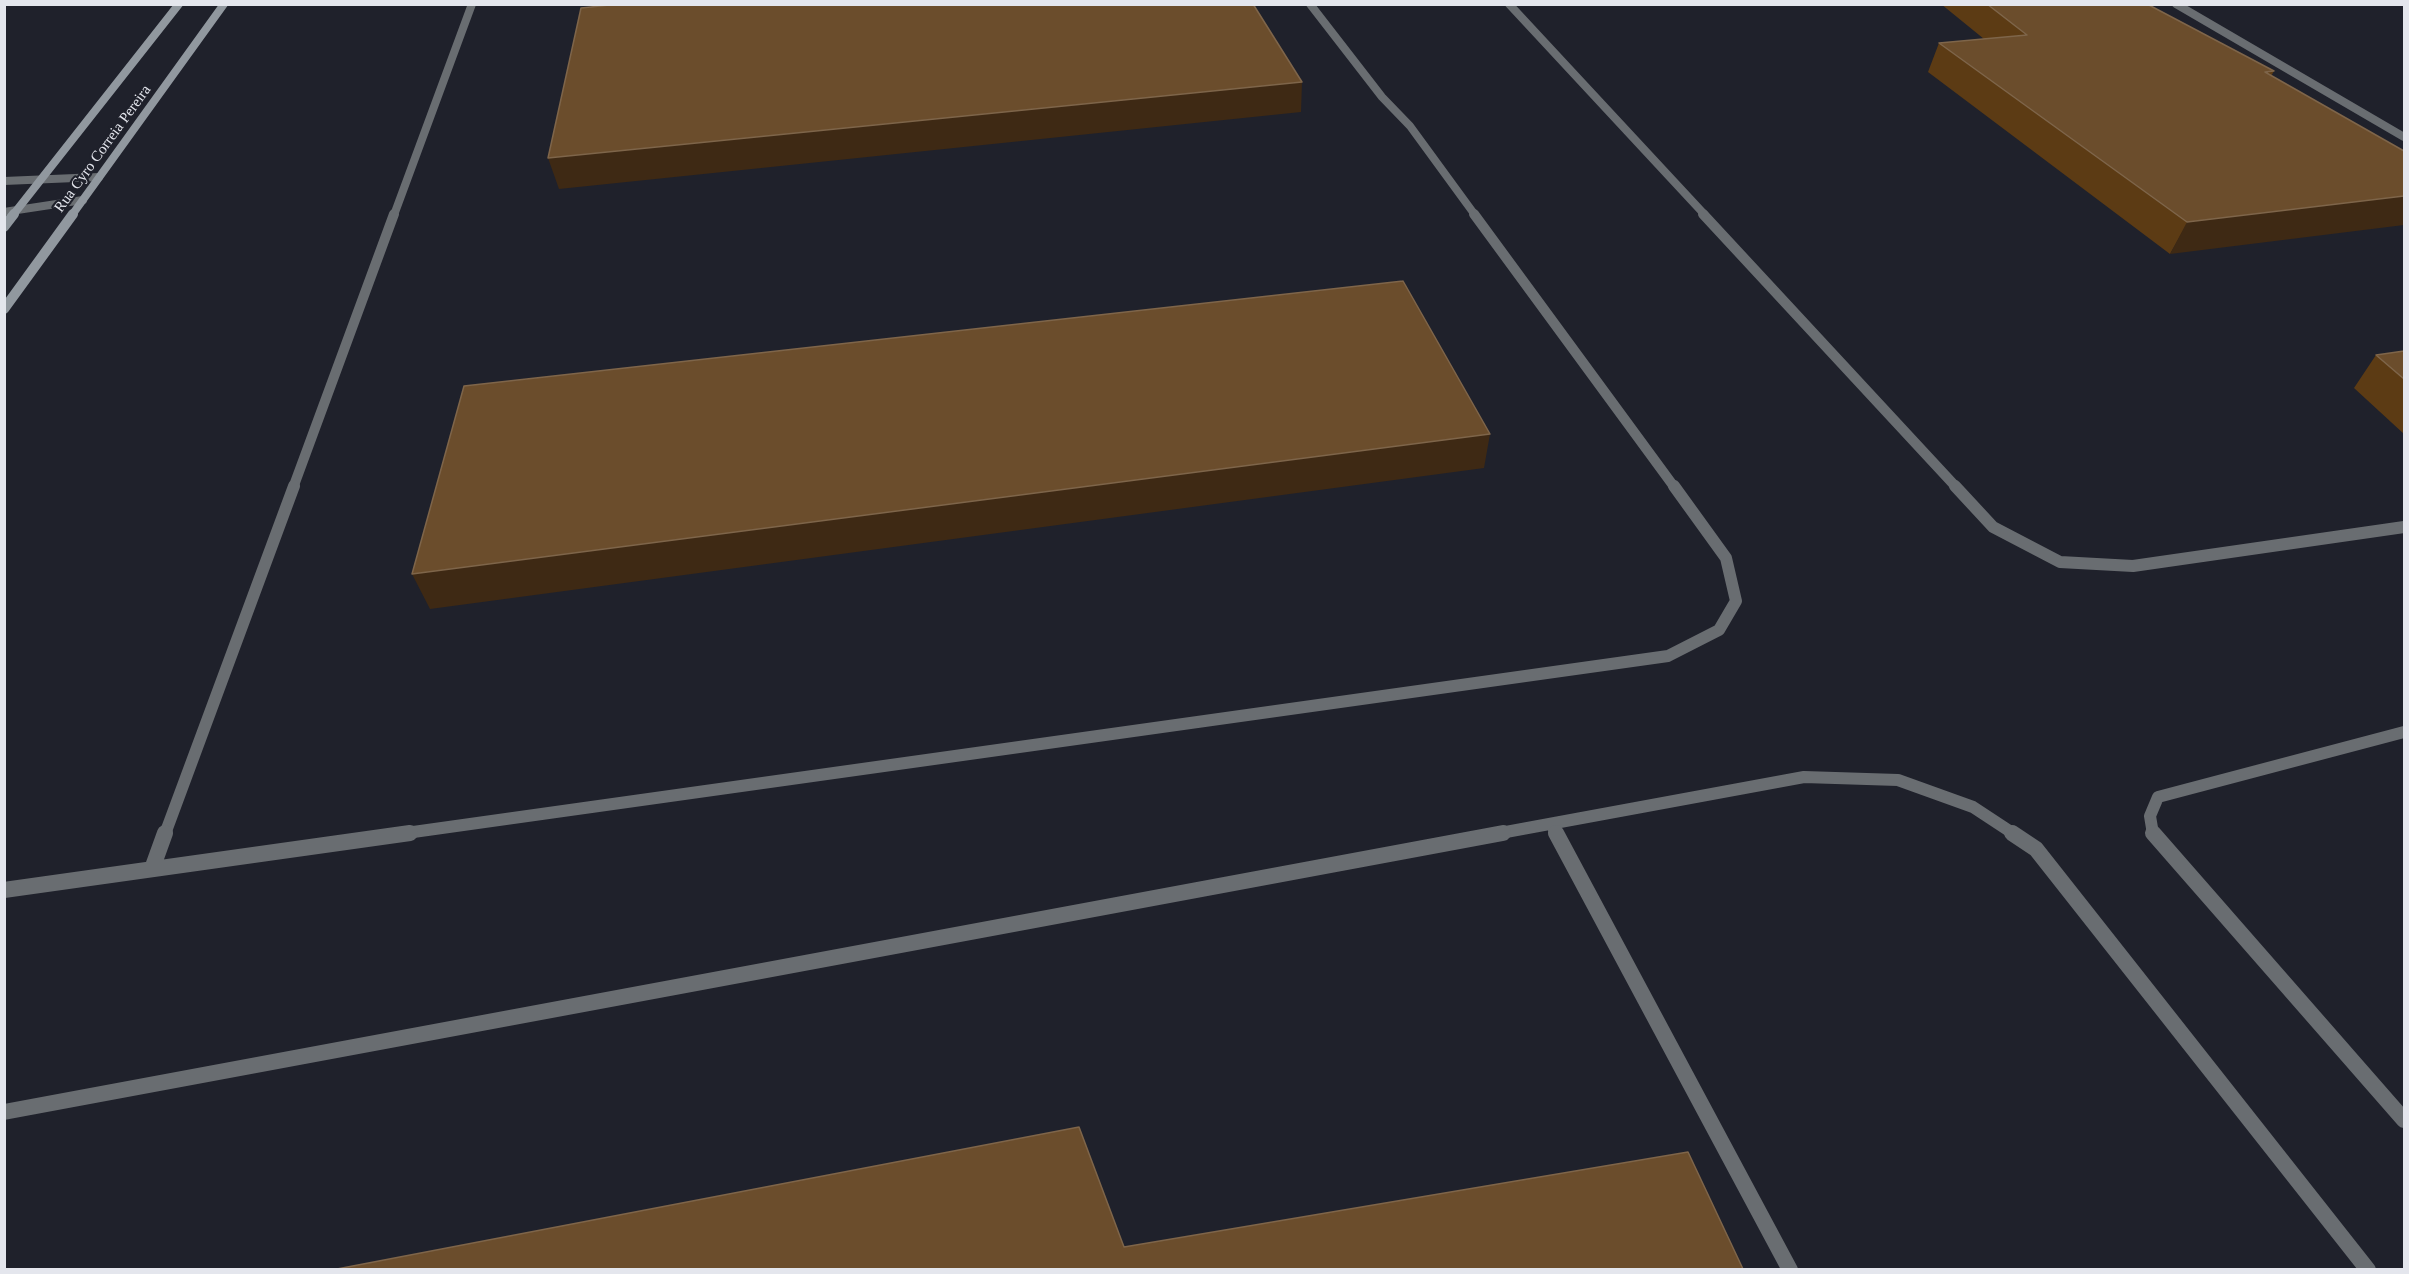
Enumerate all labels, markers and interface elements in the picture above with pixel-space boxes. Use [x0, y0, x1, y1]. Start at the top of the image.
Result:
street label: Rua Cyro Correia Pereira [51, 82, 155, 216]

